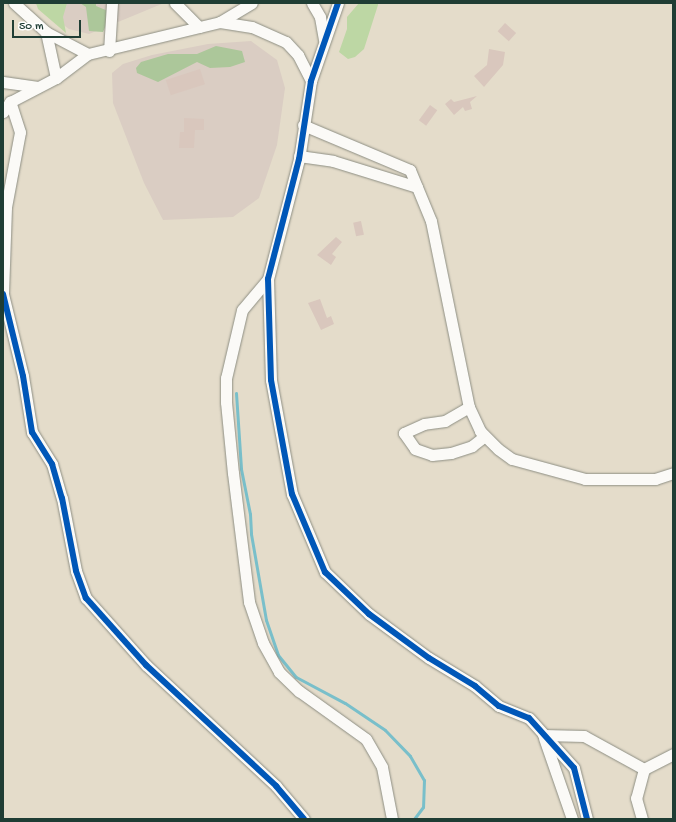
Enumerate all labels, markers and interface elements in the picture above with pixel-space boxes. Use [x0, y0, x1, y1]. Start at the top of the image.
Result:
scale bar [14, 12, 83, 38]
text: 50 m [19, 20, 44, 34]

